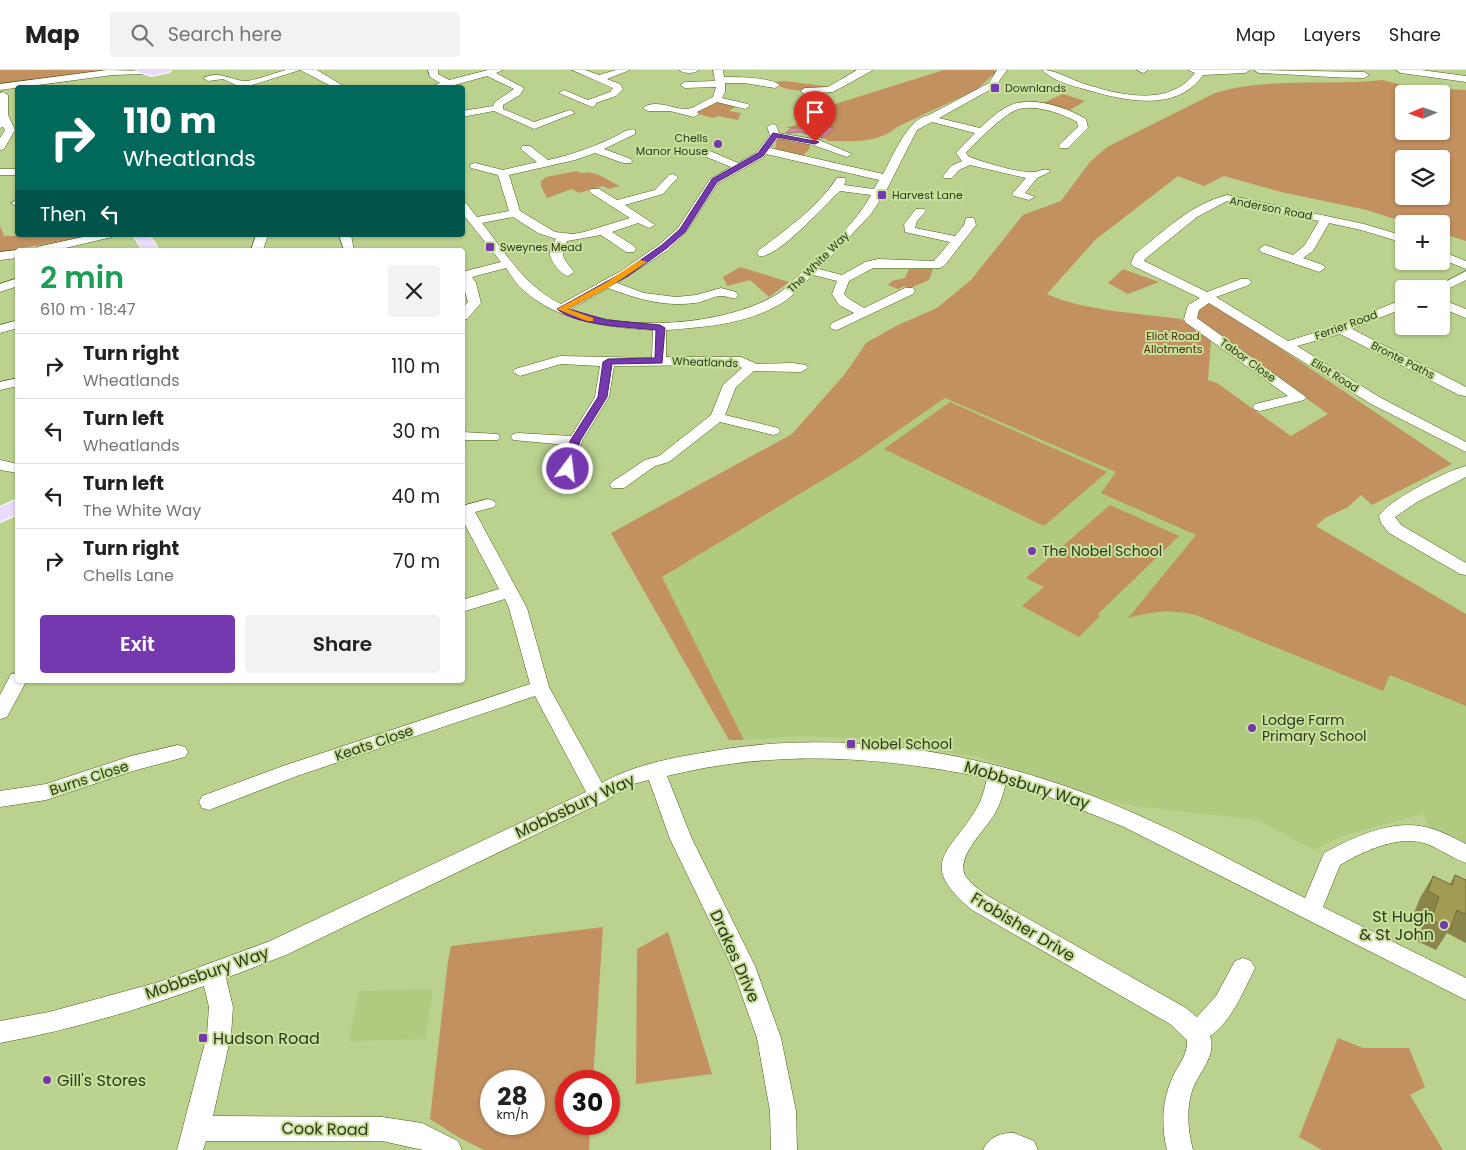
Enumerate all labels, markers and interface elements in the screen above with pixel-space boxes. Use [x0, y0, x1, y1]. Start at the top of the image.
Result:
search box [110, 12, 460, 57]
text: Map [25, 18, 80, 51]
icon: search [128, 21, 156, 49]
text: Search here [168, 21, 282, 48]
text: Map [1236, 22, 1276, 47]
text: Layers [1304, 22, 1361, 47]
text: Share [1389, 22, 1441, 47]
place label: Downlands [1005, 80, 1066, 96]
marker: Downlands [989, 82, 1001, 94]
north arrow [1395, 85, 1450, 140]
map controls [1395, 85, 1450, 335]
pin [794, 91, 836, 142]
text: 110 m [123, 96, 217, 145]
icon: arrive [801, 98, 829, 126]
icon: right [40, 105, 105, 170]
place label: Chells Manor House [636, 130, 708, 159]
marker: Chells Manor House [712, 138, 724, 150]
text: Wheatlands [123, 143, 256, 174]
button: layers [1395, 150, 1450, 205]
place label: Harvest Lane [892, 187, 963, 203]
marker: Harvest Lane [876, 189, 888, 201]
street label: Anderson Road [1228, 192, 1314, 224]
icon: left [96, 200, 124, 228]
text: Then [40, 201, 86, 228]
button: + [1395, 215, 1450, 270]
street label: The White Way [784, 227, 853, 296]
place label: Sweynes Mead [500, 239, 582, 255]
marker: Sweynes Mead [484, 241, 496, 253]
text: 2 min [40, 256, 124, 299]
button: close [388, 265, 440, 317]
button: − [1395, 280, 1450, 335]
text: 610 m · 18:47 [40, 298, 135, 321]
street label: Ferrier Road [1312, 306, 1380, 344]
park label: Eliot Road Allotments [1144, 328, 1203, 357]
street label: Tabor Close [1217, 334, 1279, 386]
street label: Bronte Paths [1369, 337, 1438, 383]
text: Turn right [83, 340, 179, 367]
icon: right [40, 352, 68, 380]
text: 110 m [391, 353, 440, 380]
street label: Wheatlands [672, 353, 739, 371]
street label: Eliot Road [1308, 354, 1362, 396]
text: Wheatlands [83, 369, 180, 392]
text: Turn left [83, 405, 164, 432]
icon: left [40, 417, 68, 445]
text: 30 m [392, 418, 440, 445]
text: Wheatlands [83, 434, 180, 457]
position arrow [541, 442, 593, 494]
text: Turn left [83, 470, 164, 497]
icon: left [40, 482, 68, 510]
text: 40 m [391, 483, 440, 510]
text: The White Way [83, 499, 201, 522]
text: Turn right [83, 535, 179, 562]
place label: The Nobel School [1042, 541, 1162, 561]
marker: The Nobel School [1026, 545, 1038, 557]
icon: right [40, 547, 68, 575]
text: 70 m [393, 548, 440, 575]
text: Chells Lane [83, 564, 174, 587]
button: Exit [40, 615, 235, 673]
button: Share [245, 615, 440, 673]
place label: Lodge Farm Primary School [1262, 710, 1367, 746]
street label: Keats Close [332, 720, 416, 766]
marker: Lodge Farm Primary School [1246, 722, 1258, 734]
place label: Nobel School [861, 734, 952, 754]
marker: Nobel School [845, 738, 857, 750]
street label: Mobbsbury Way [962, 755, 1092, 815]
street label: Burns Close [47, 756, 131, 800]
street label: Mobbsbury Way [511, 768, 639, 844]
street label: Frobisher Drive [967, 887, 1080, 967]
place label: St Hugh & St John [1359, 905, 1434, 946]
street label: Drakes Drive [704, 906, 766, 1006]
marker: St Hugh & St John [1438, 919, 1450, 931]
street label: Mobbsbury Way [142, 941, 272, 1005]
place label: Hudson Road [213, 1027, 320, 1050]
marker: Hudson Road [197, 1032, 209, 1044]
place label: Gill's Stores [57, 1069, 146, 1092]
speed limit sign: 30 [555, 1070, 620, 1135]
marker: Gill's Stores [41, 1074, 53, 1086]
text: 28 [497, 1079, 528, 1114]
text: km/h [497, 1106, 528, 1123]
street label: Cook Road [281, 1117, 369, 1141]

